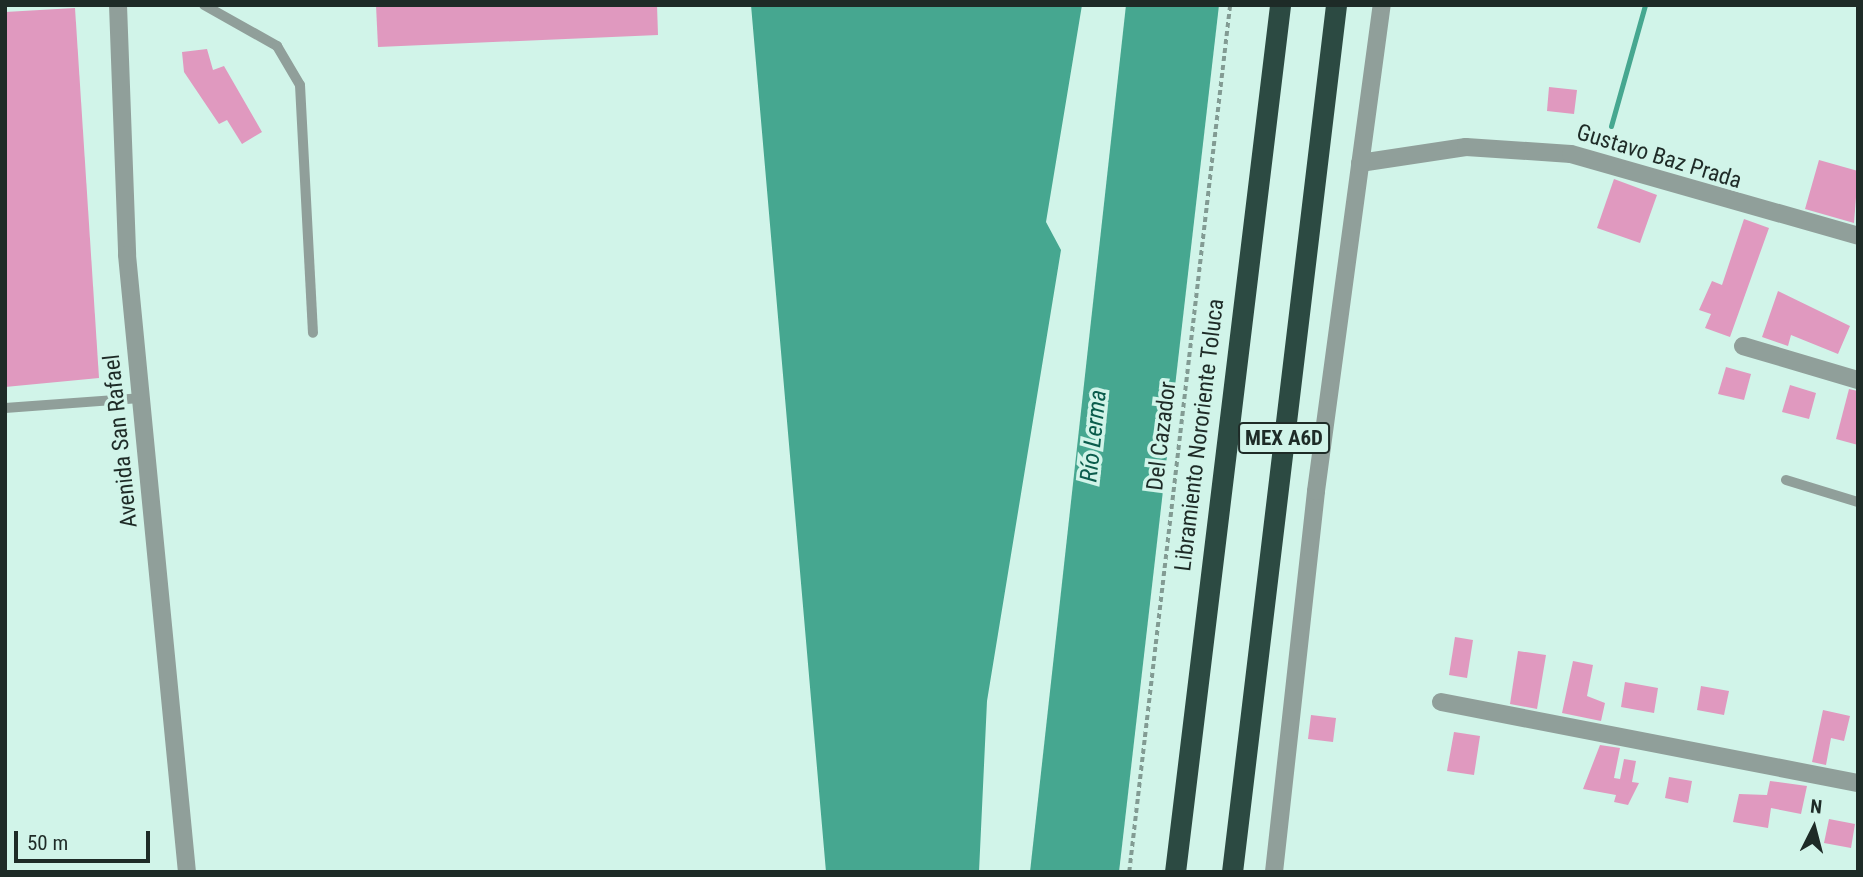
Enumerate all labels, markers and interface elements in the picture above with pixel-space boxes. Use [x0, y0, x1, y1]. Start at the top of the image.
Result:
street label: Gustavo Baz Prada [1573, 119, 1745, 195]
street label: Libramiento Nororiente Toluca [1170, 297, 1230, 573]
street label: Avenida San Rafael [98, 353, 144, 529]
street label: Del Cazador [1142, 380, 1182, 492]
water label: Río Lerma [1075, 388, 1113, 484]
road number: MEX A6D [1237, 420, 1331, 456]
north arrow [1779, 793, 1849, 863]
text: N [1809, 795, 1823, 819]
scale bar [18, 818, 154, 862]
text: 50 m [27, 831, 68, 855]

